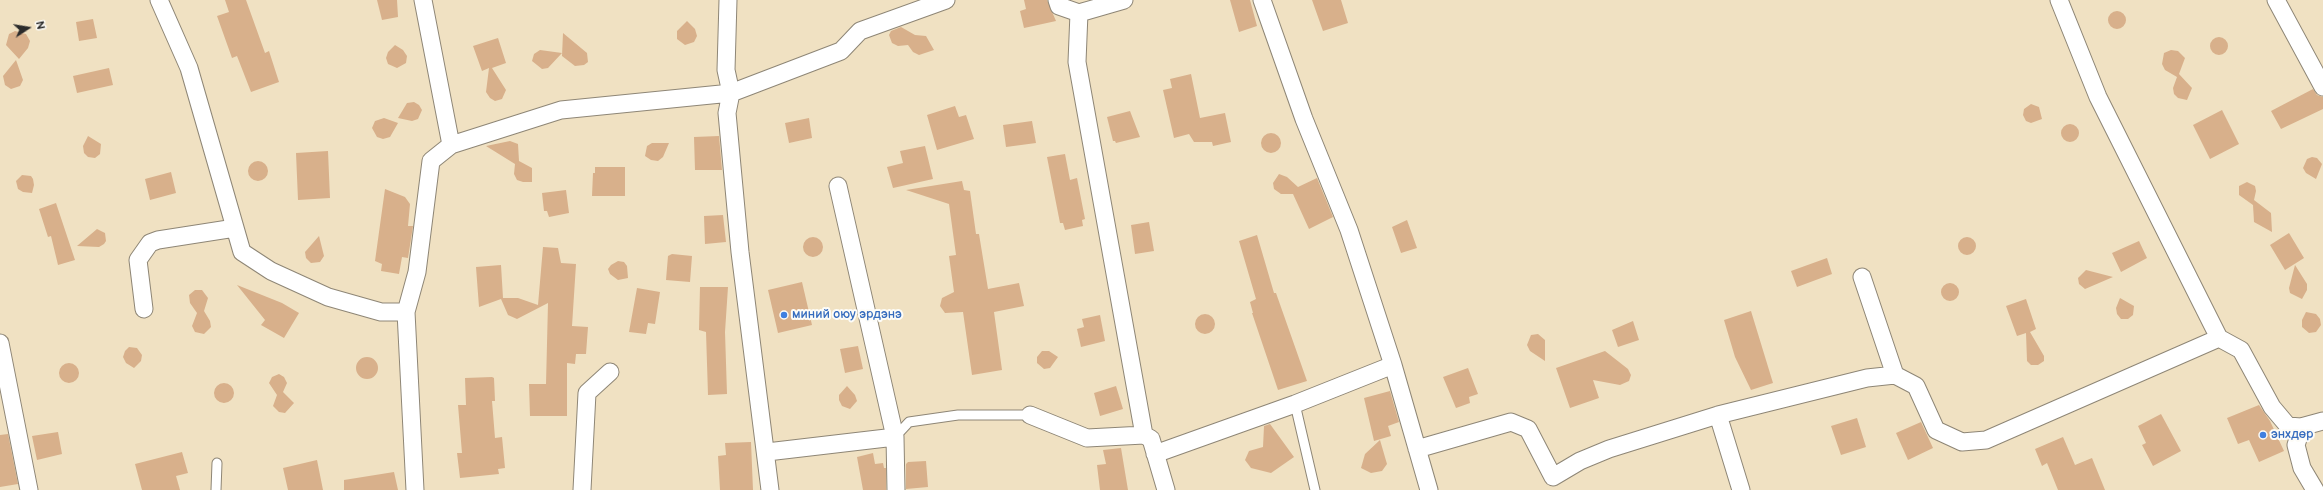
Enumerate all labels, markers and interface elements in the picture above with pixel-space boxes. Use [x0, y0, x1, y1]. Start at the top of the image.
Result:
north arrow [8, 8, 48, 48]
text: N [33, 20, 47, 31]
place label: миний оюу эрдэнэ [792, 307, 902, 323]
marker: миний оюу эрдэнэ [779, 310, 789, 320]
place label: энхдөр [2271, 427, 2313, 443]
marker: энхдөр [2258, 430, 2268, 440]

